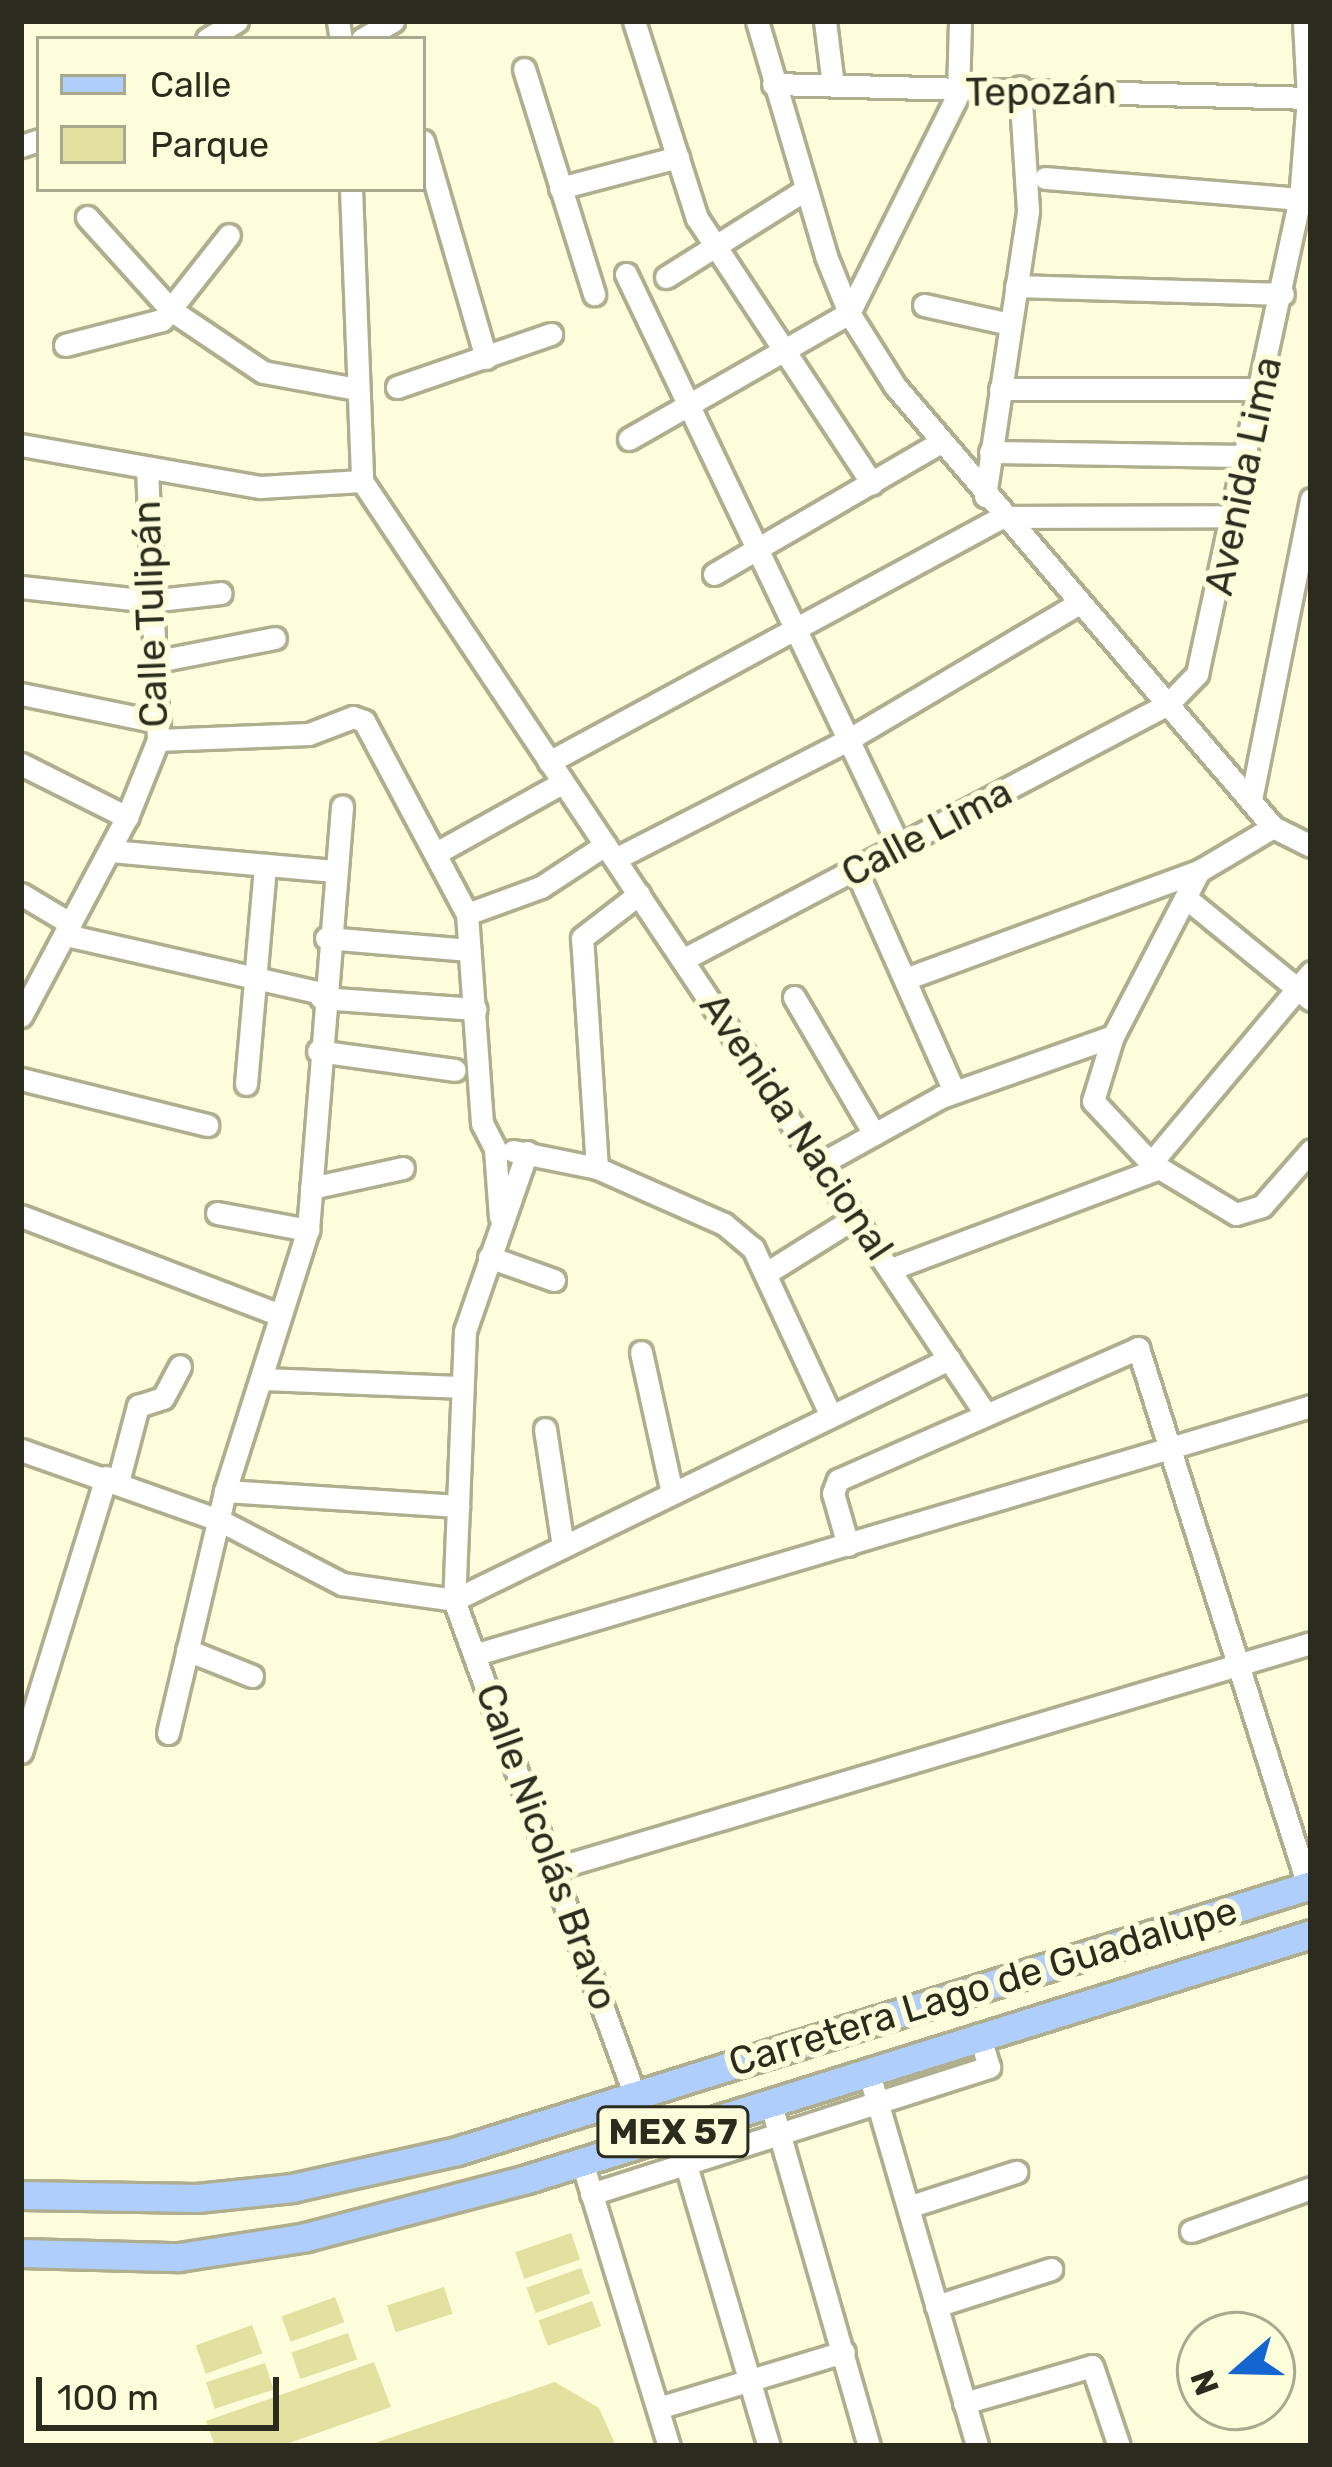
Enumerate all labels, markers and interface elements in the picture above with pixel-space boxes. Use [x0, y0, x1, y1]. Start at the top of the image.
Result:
legend [36, 36, 426, 192]
text: Calle [150, 63, 232, 106]
street label: Tepozán [965, 67, 1117, 117]
text: Parque [150, 123, 269, 166]
street label: Avenida Lima [1196, 352, 1292, 600]
street label: Calle Tulipán [124, 499, 178, 729]
street label: Calle Lima [834, 769, 1020, 897]
street label: Avenida Nacional [689, 985, 903, 1269]
street label: Calle Nicolás Bravo [465, 1678, 627, 2016]
street label: Carretera Lago de Guadalupe [723, 1887, 1243, 2087]
road number: MEX 57 [595, 2102, 751, 2162]
north arrow [1176, 2311, 1296, 2431]
scale bar [42, 2353, 285, 2427]
text: N [1182, 2365, 1227, 2400]
text: 100 m [57, 2376, 159, 2419]

